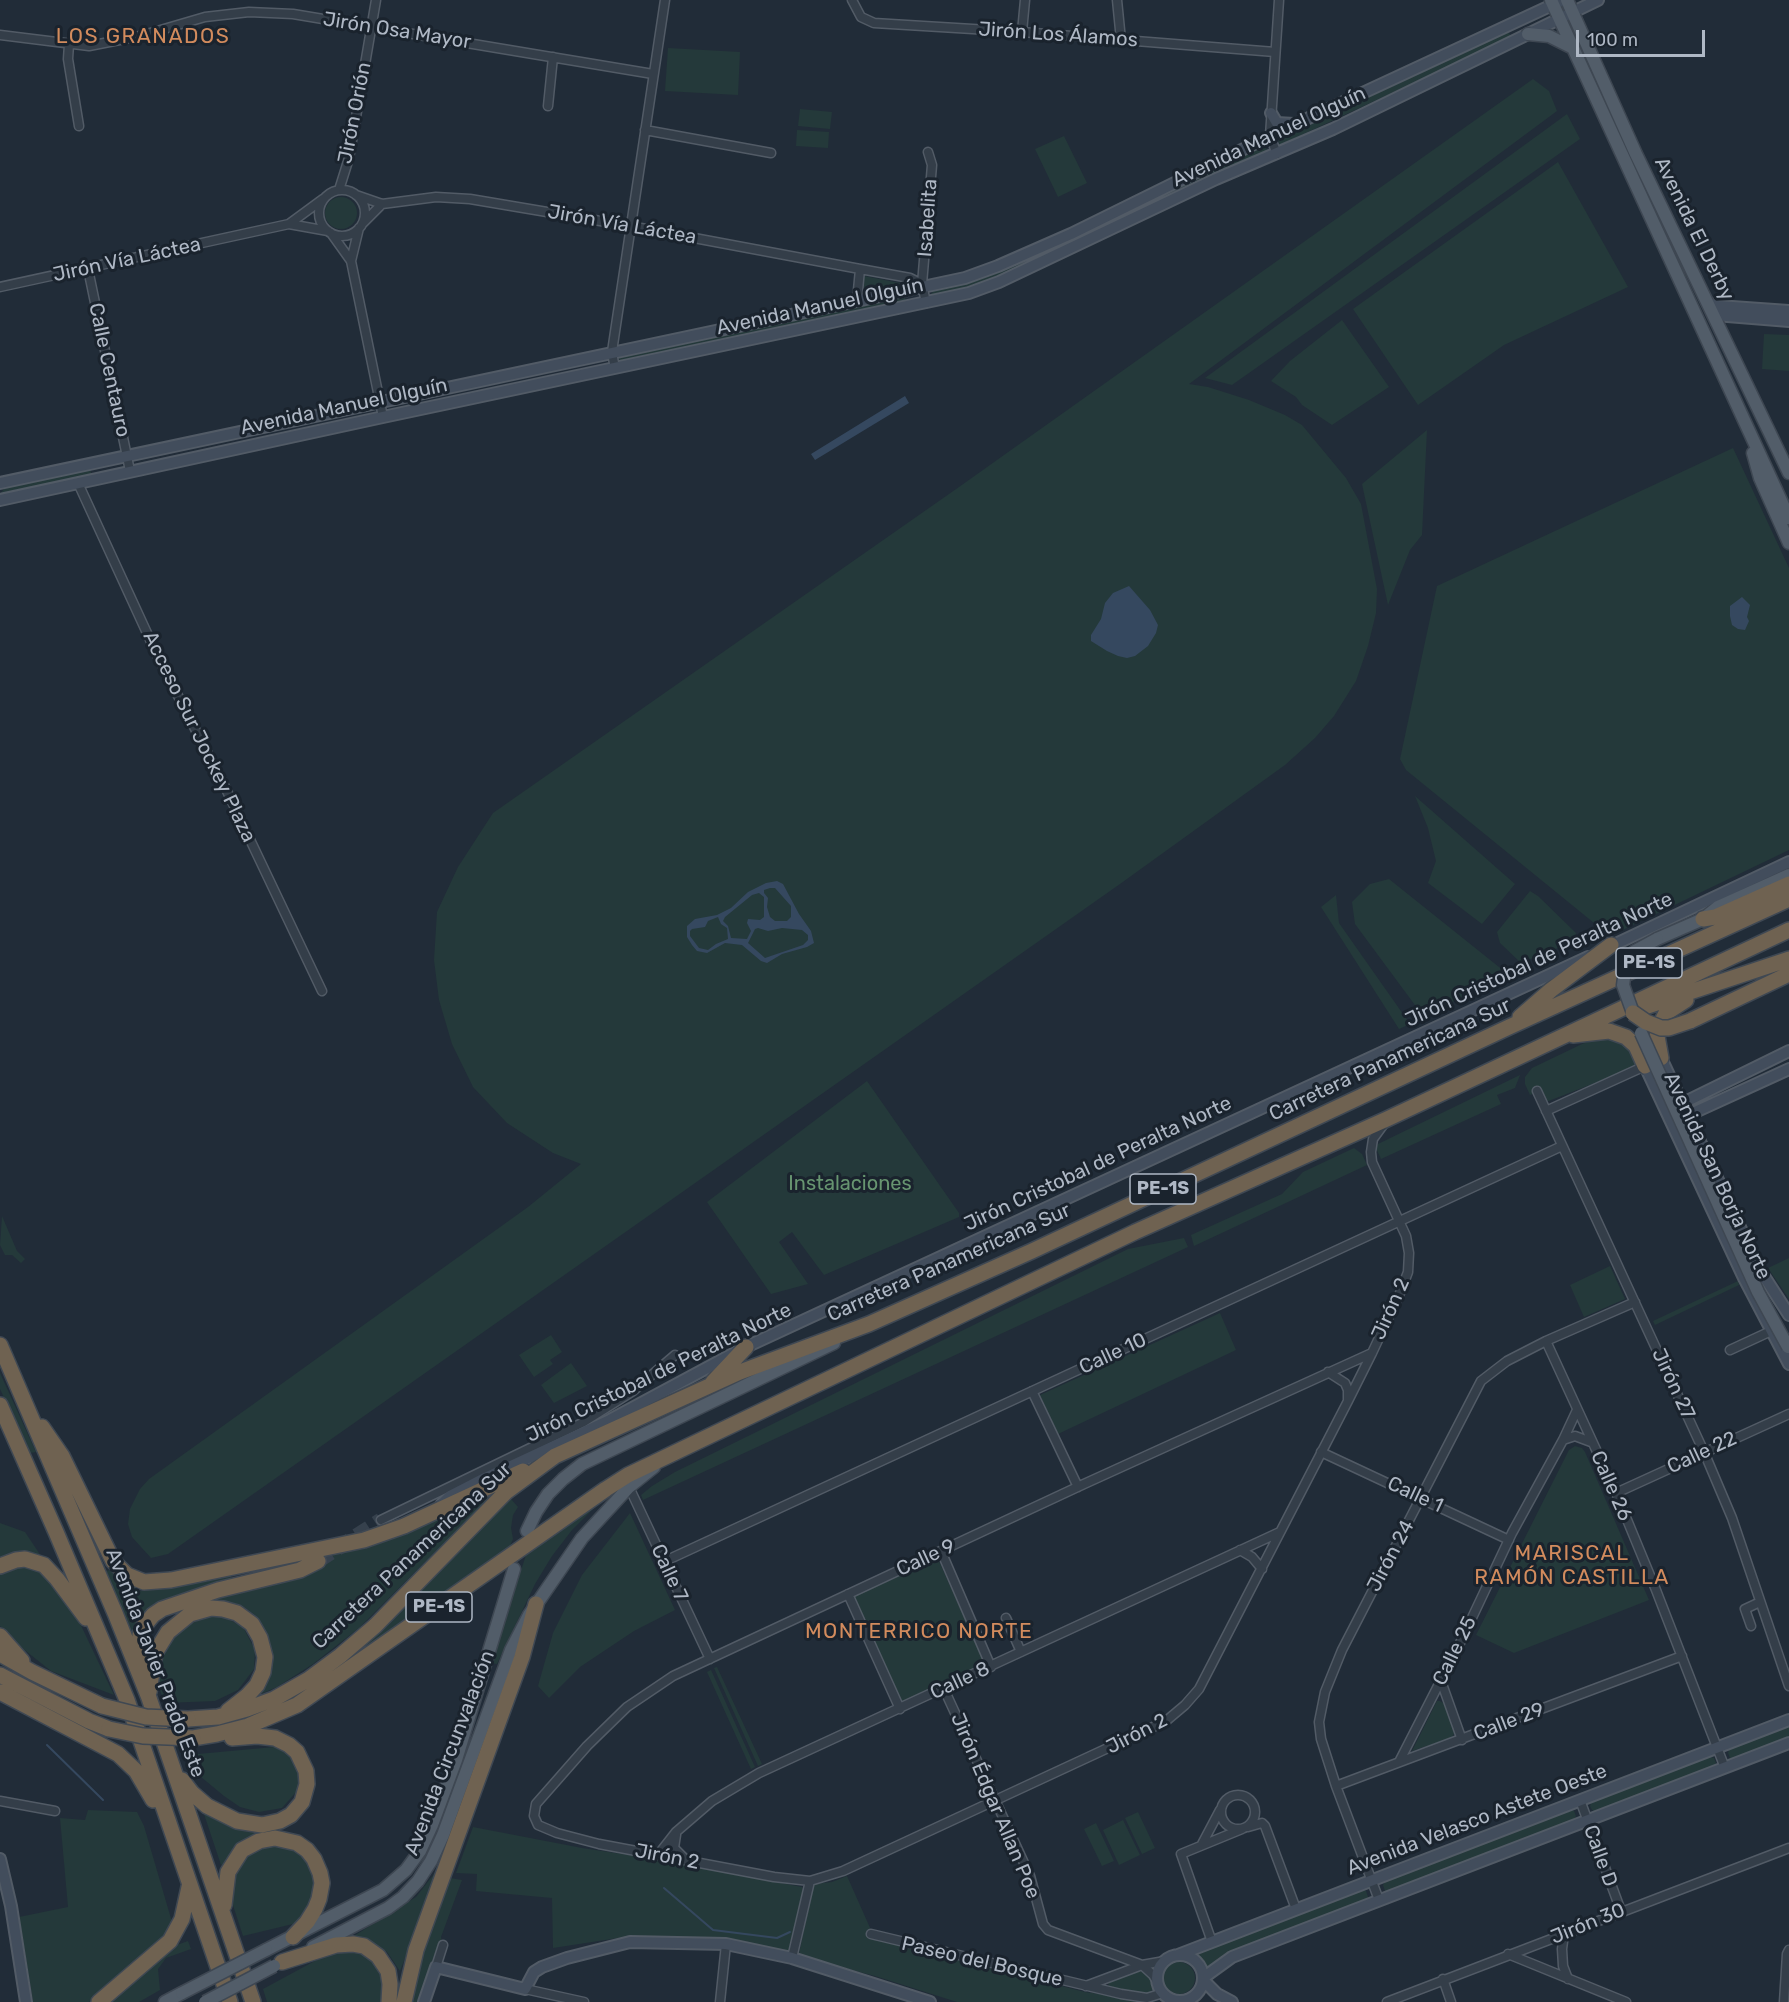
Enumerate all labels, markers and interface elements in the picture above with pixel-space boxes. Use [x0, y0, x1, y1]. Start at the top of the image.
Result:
street label: Jirón Osa Mayor [321, 7, 473, 55]
street label: Jirón Los Álamos [977, 17, 1139, 53]
scale bar [1579, 18, 1708, 56]
district label: LOS GRANADOS [56, 24, 230, 50]
text: 100 m [1587, 29, 1638, 51]
street label: Jirón Orión [333, 60, 377, 166]
street label: Avenida Manuel Olguín [1168, 82, 1370, 192]
street label: Avenida El Derby [1649, 153, 1739, 305]
street label: Isabelita [913, 178, 943, 258]
street label: Jirón Vía Láctea [546, 200, 698, 250]
street label: Jirón Vía Láctea [51, 233, 203, 287]
street label: Avenida Manuel Olguín [714, 273, 926, 341]
street label: Calle Centauro [83, 301, 135, 439]
street label: Avenida Manuel Olguín [238, 373, 450, 441]
street label: Acceso Sur Jockey Plaza [137, 628, 261, 846]
street label: Jirón Cristobal de Peralta Norte [1401, 887, 1677, 1033]
road number: PE-1S [1616, 948, 1682, 978]
street label: Carretera Panamericana Sur [1266, 993, 1514, 1127]
street label: Avenida San Borja Norte [1658, 1069, 1776, 1283]
street label: Jirón Cristobal de Peralta Norte [960, 1091, 1236, 1237]
park label: Instalaciones [788, 1172, 912, 1196]
road number: PE-1S [1130, 1174, 1196, 1204]
street label: Carretera Panamericana Sur [824, 1198, 1074, 1328]
street label: Jirón 2 [1367, 1274, 1415, 1344]
street label: Jirón Cristobal de Peralta Norte [522, 1298, 796, 1448]
street label: Calle 10 [1076, 1328, 1150, 1380]
street label: Jirón 27 [1646, 1345, 1700, 1423]
street label: Calle 22 [1664, 1427, 1740, 1479]
street label: Calle 26 [1585, 1447, 1637, 1525]
street label: Carretera Panamericana Sur [308, 1457, 516, 1655]
street label: Calle 1 [1383, 1472, 1447, 1518]
street label: Jirón 24 [1362, 1516, 1420, 1596]
street label: Calle 9 [893, 1534, 959, 1582]
street label: Calle 7 [645, 1541, 693, 1605]
district label: MARISCAL RAMÓN CASTILLA [1474, 1541, 1670, 1591]
street label: Avenida Javier Prado Este [100, 1545, 210, 1781]
road number: PE-1S [406, 1592, 472, 1622]
street label: Calle 25 [1428, 1613, 1482, 1689]
district label: MONTERRICO NORTE [805, 1619, 1033, 1645]
street label: Avenida Circunvalación [400, 1647, 500, 1859]
street label: Calle 8 [926, 1657, 994, 1705]
street label: Calle 29 [1470, 1698, 1548, 1746]
street label: Jirón 2 [1103, 1709, 1171, 1759]
street label: Jirón Édgar Allan Poe [945, 1710, 1045, 1902]
street label: Avenida Velasco Astete Oeste [1344, 1759, 1610, 1881]
street label: Calle D [1578, 1822, 1622, 1890]
street label: Jirón 2 [633, 1839, 701, 1875]
street label: Jirón 30 [1547, 1898, 1629, 1950]
street label: Paseo del Bosque [899, 1932, 1065, 1992]

